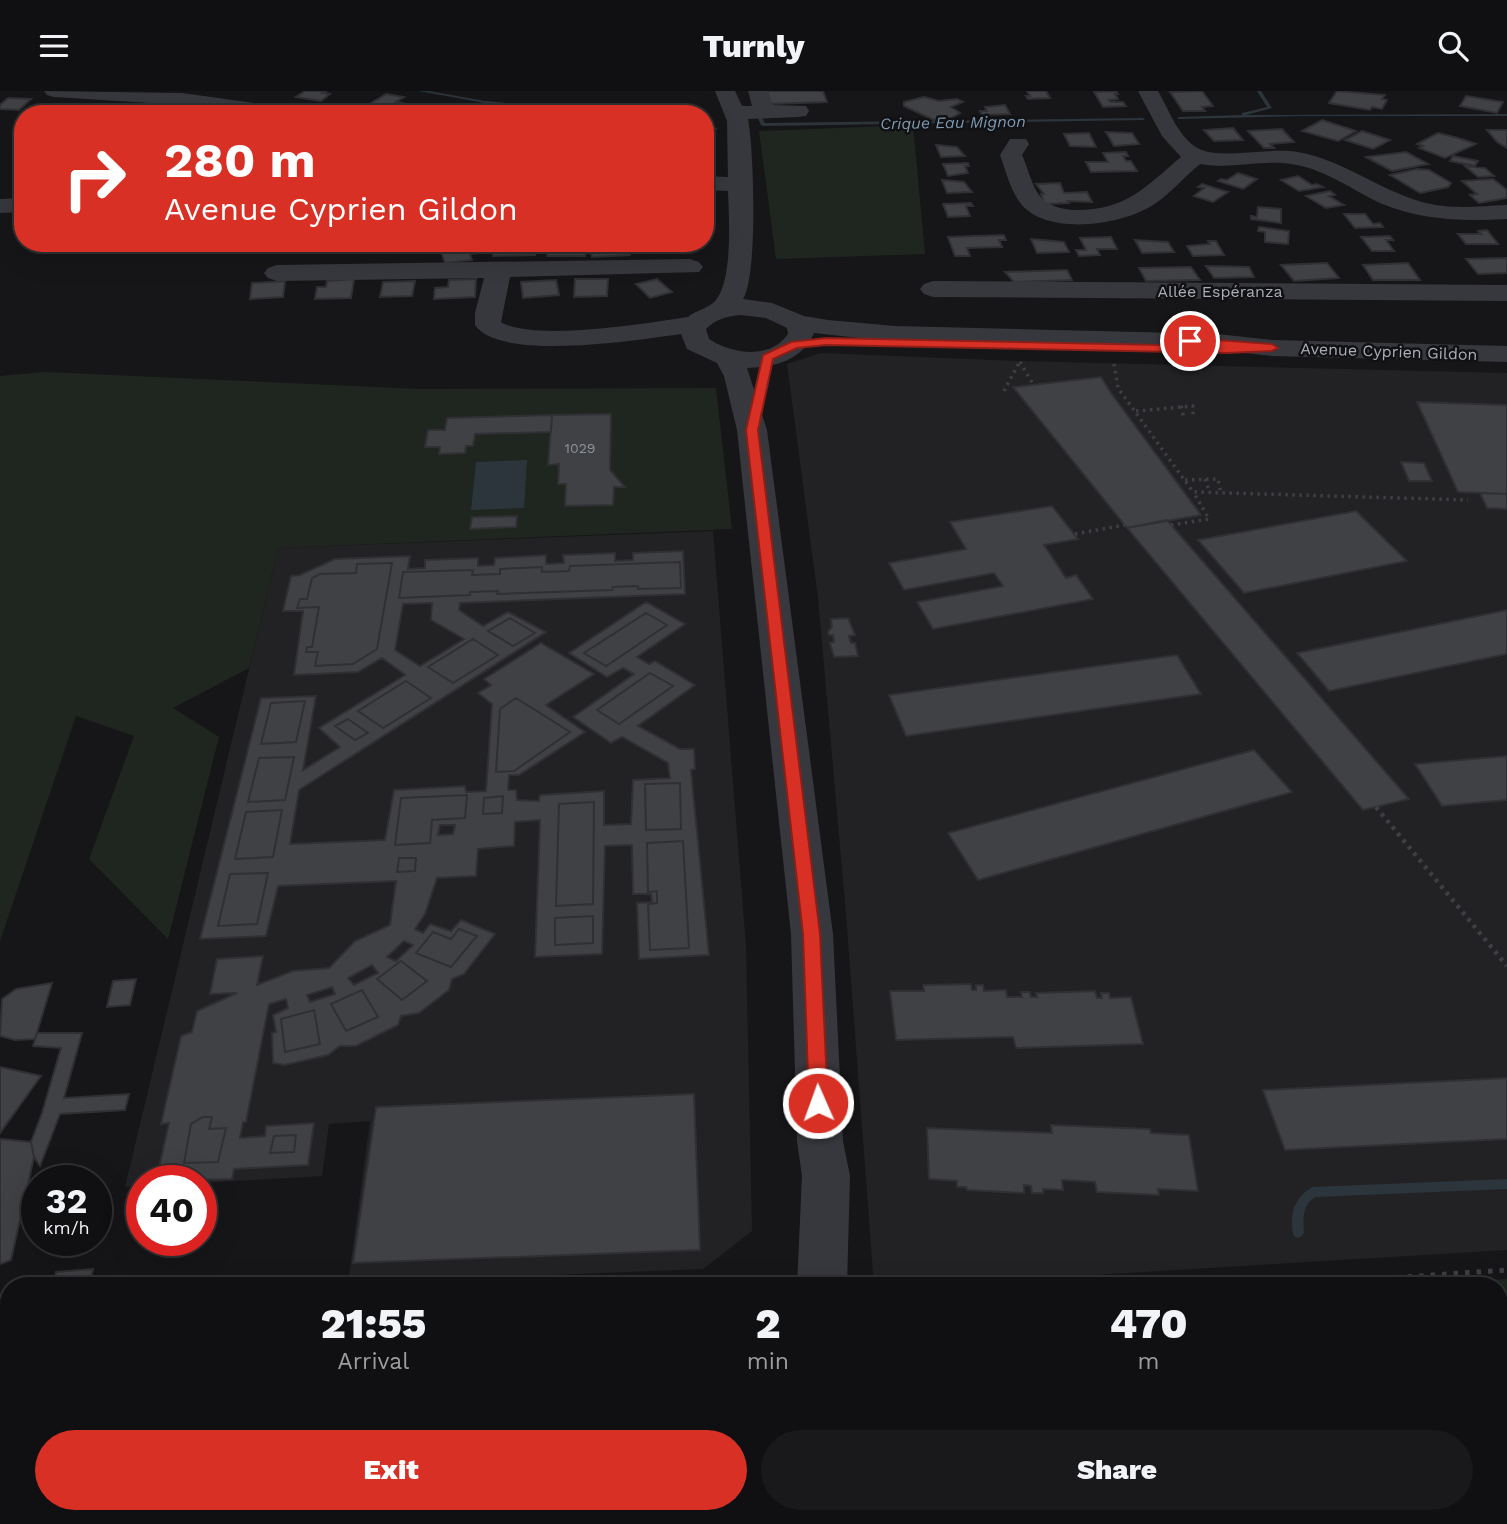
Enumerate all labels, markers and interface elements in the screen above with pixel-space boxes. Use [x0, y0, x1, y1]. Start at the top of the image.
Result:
icon: menu [35, 27, 73, 65]
text: Turnly [703, 27, 804, 65]
icon: search [1434, 27, 1472, 65]
water label: Crique Eau Mignon [880, 112, 1026, 133]
text: 280 m [164, 131, 316, 189]
icon: right [49, 133, 140, 224]
text: Avenue Cyprien Gildon [164, 190, 518, 228]
street label: Allée Espéranza [1157, 282, 1283, 301]
pin [1160, 311, 1220, 371]
icon: arrive [1171, 322, 1209, 360]
street label: Avenue Cyprien Gildon [1300, 339, 1478, 364]
house number: 1029 [565, 440, 595, 456]
position arrow [781, 1066, 855, 1140]
speed limit sign: 40 [126, 1165, 217, 1256]
text: 32 [46, 1180, 87, 1222]
text: km/h [43, 1217, 90, 1238]
text: 21:55 [321, 1299, 426, 1348]
text: 2 [755, 1299, 780, 1348]
text: 470 [1110, 1299, 1188, 1348]
text: Arrival [337, 1348, 409, 1375]
text: min [747, 1348, 789, 1375]
text: m [1138, 1348, 1159, 1375]
button: Exit [35, 1430, 747, 1510]
button: Share [761, 1430, 1473, 1510]

